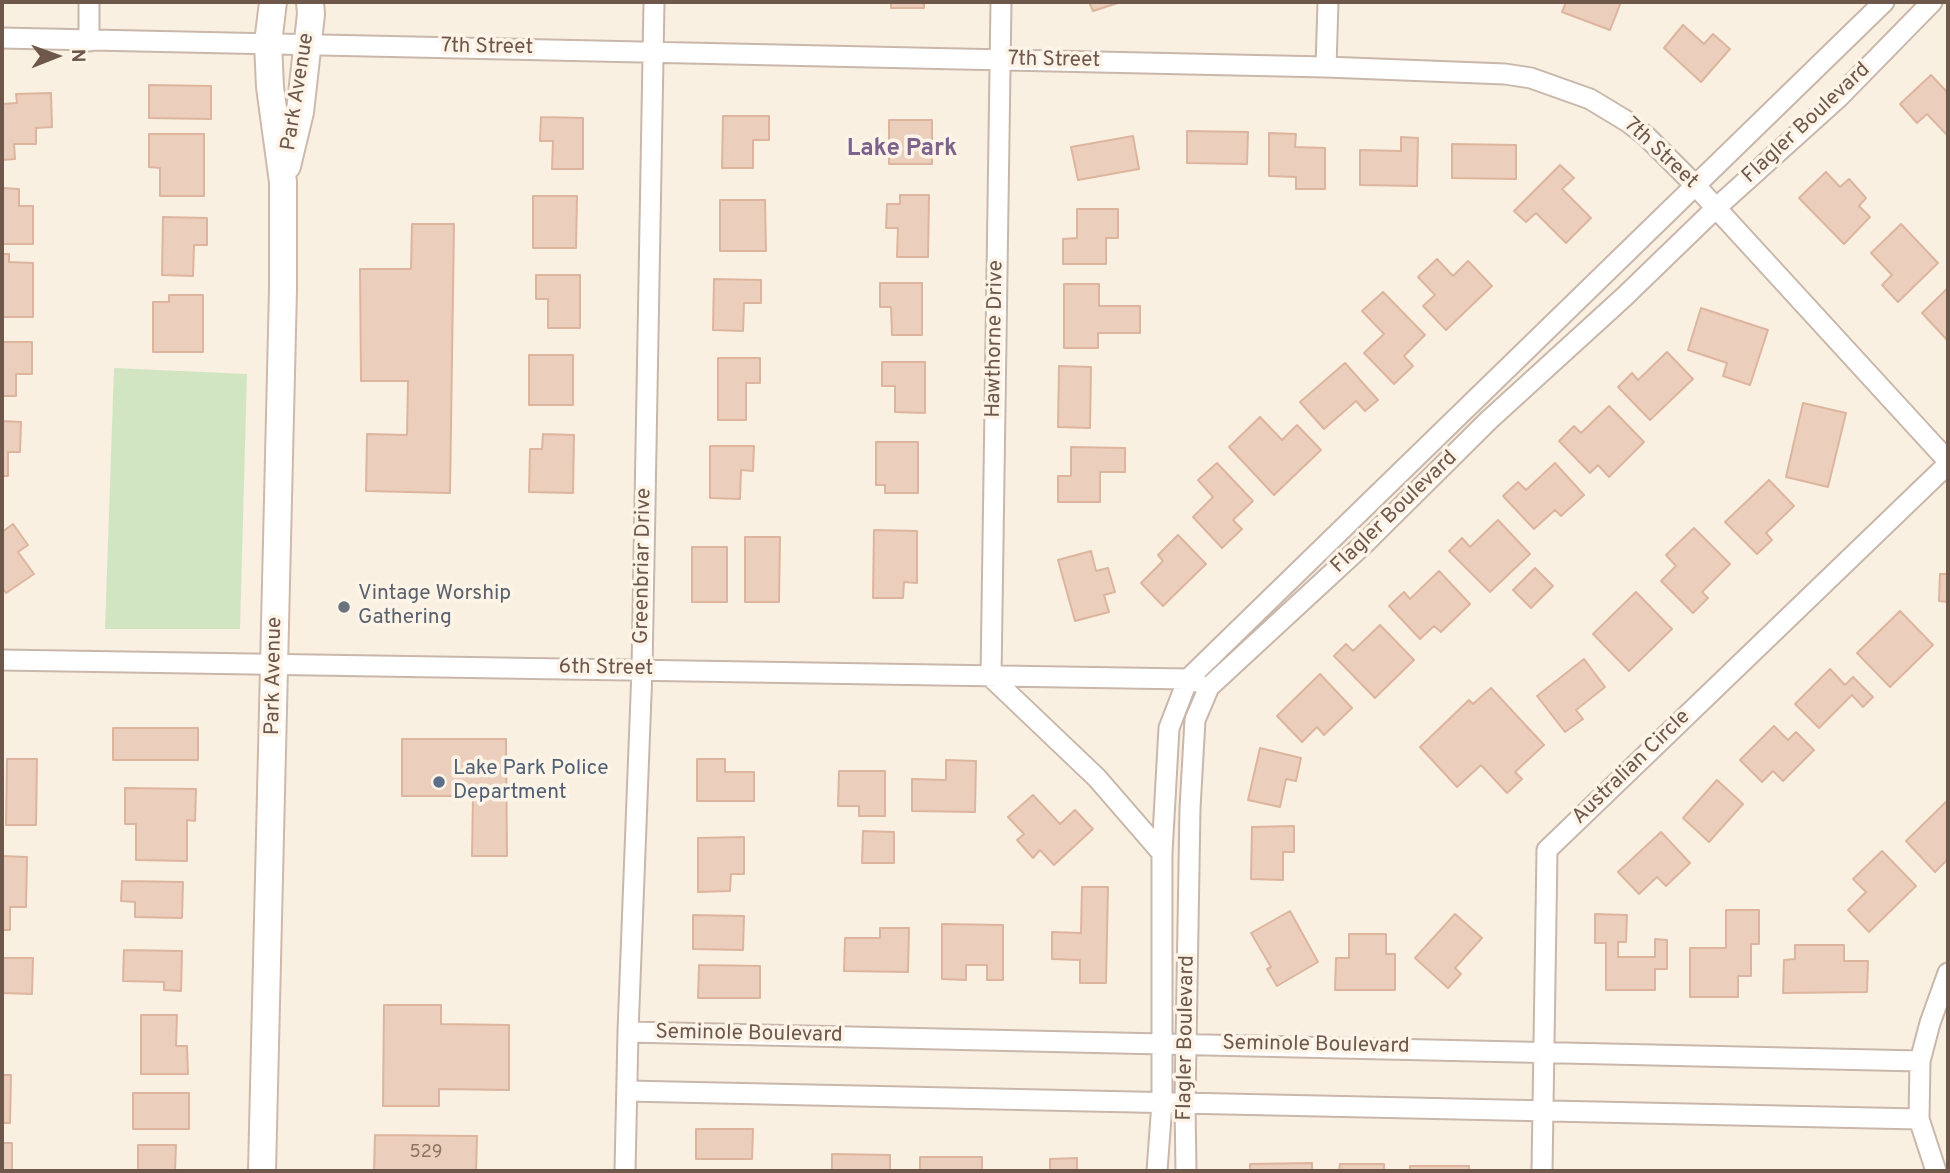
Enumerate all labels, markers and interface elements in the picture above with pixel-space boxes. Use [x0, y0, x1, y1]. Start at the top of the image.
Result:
north arrow [21, 21, 91, 91]
street label: Park Avenue [277, 32, 321, 152]
street label: 7th Street [441, 35, 533, 61]
street label: 7th Street [1008, 48, 1100, 74]
text: N [65, 49, 89, 63]
street label: Flagler Boulevard [1738, 58, 1876, 190]
street label: 7th Street [1618, 113, 1702, 195]
district label: Lake Park [847, 136, 957, 164]
street label: Hawthorne Drive [982, 260, 1010, 418]
street label: Flagler Boulevard [1327, 446, 1463, 580]
street label: Greenbriar Drive [630, 488, 658, 644]
place label: Vintage Worship Gathering [358, 582, 511, 632]
marker: Vintage Worship Gathering [336, 599, 352, 615]
street label: Park Avenue [261, 617, 289, 735]
street label: 6th Street [558, 656, 654, 682]
street label: Australian Circle [1568, 705, 1696, 831]
place label: Lake Park Police Department [453, 757, 609, 807]
marker: Lake Park Police Department [431, 774, 447, 790]
street label: Flagler Boulevard [1173, 955, 1201, 1121]
street label: Seminole Boulevard [655, 1021, 843, 1049]
street label: Seminole Boulevard [1222, 1032, 1410, 1060]
house number: 529 [410, 1142, 442, 1164]

